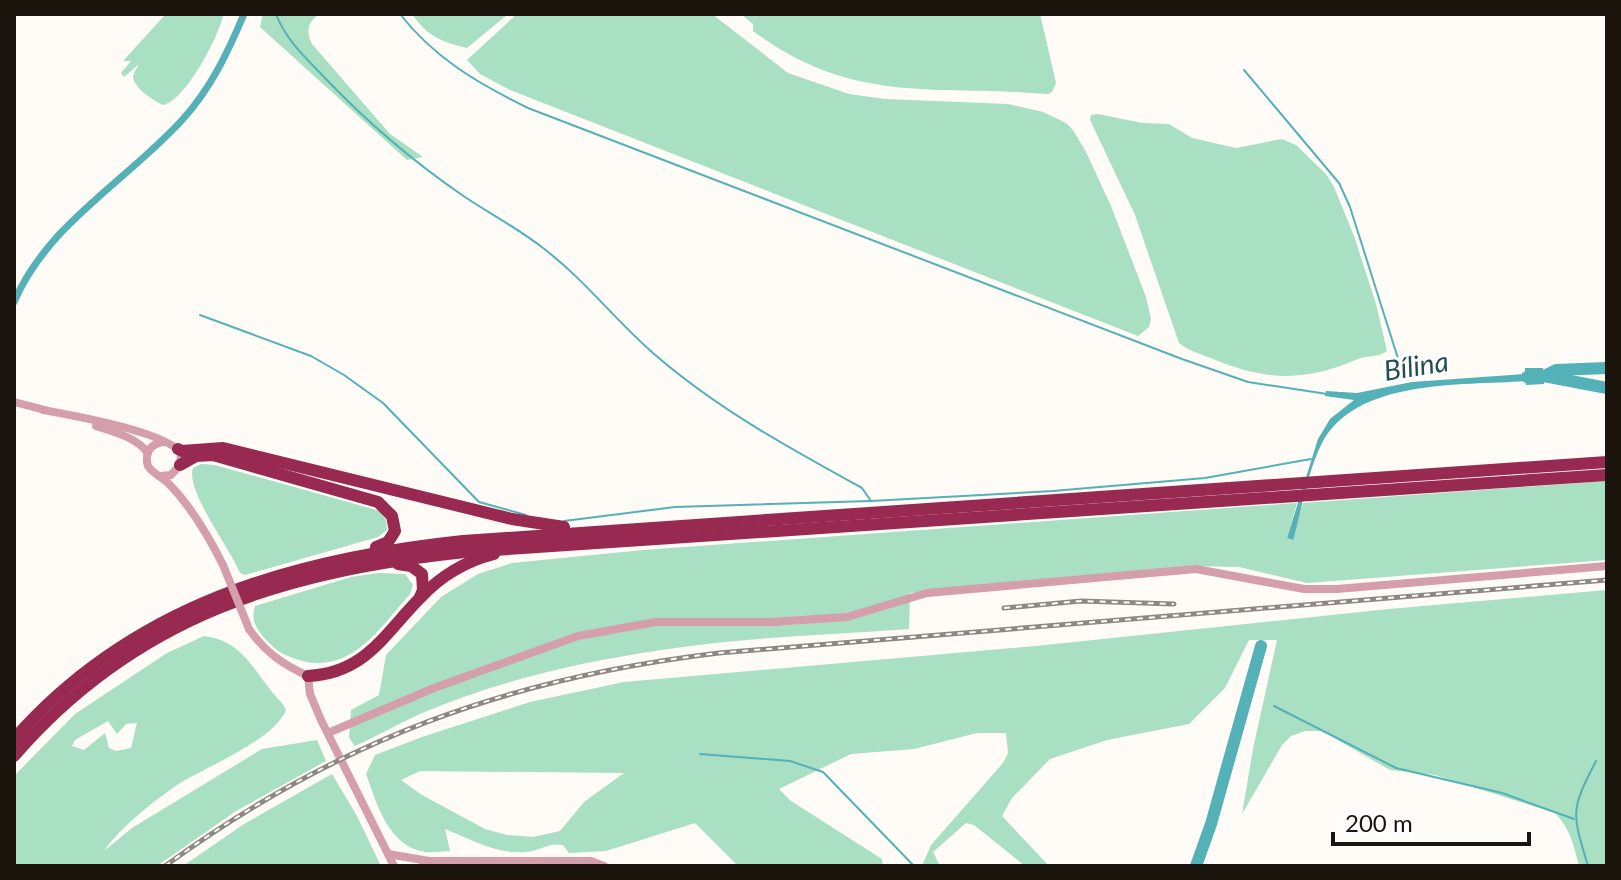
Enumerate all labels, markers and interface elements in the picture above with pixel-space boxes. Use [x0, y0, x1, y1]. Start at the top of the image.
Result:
water label: Bílina [1381, 343, 1451, 387]
scale bar [1333, 796, 1529, 846]
text: 200 m [1345, 808, 1413, 837]

